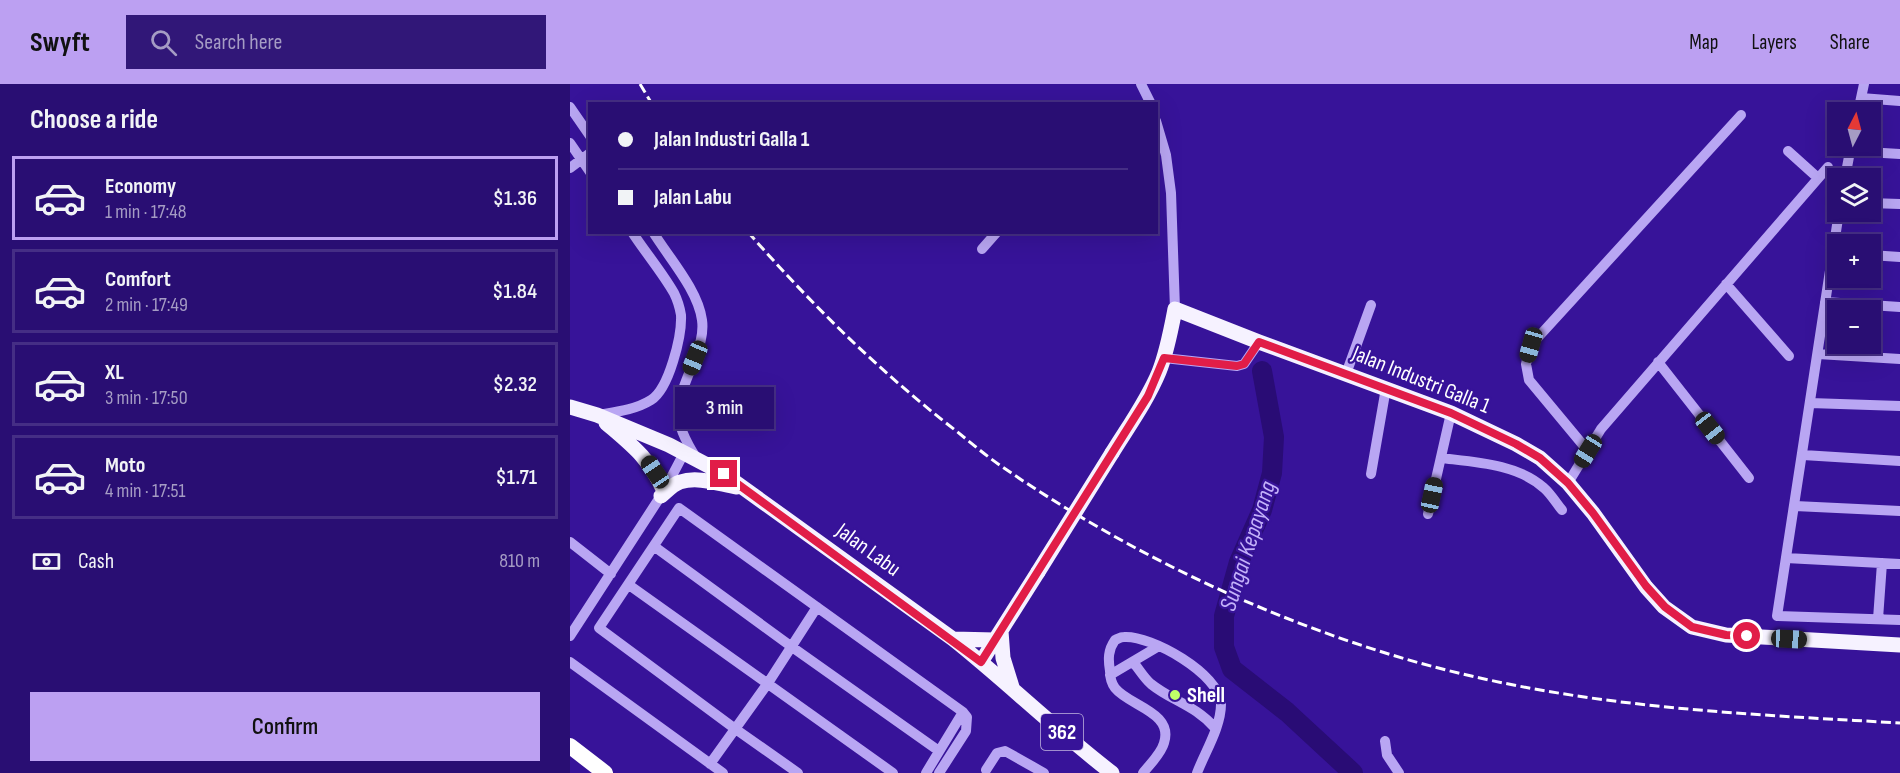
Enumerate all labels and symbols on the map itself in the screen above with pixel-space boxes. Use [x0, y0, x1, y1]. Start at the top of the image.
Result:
north arrow [1827, 102, 1881, 156]
car [1517, 325, 1545, 365]
car [680, 338, 710, 378]
street label: Jalan Industri Galla 1 [1347, 340, 1494, 420]
callout: 3 min [674, 387, 774, 429]
car [1692, 408, 1728, 448]
car [1571, 431, 1605, 471]
car [637, 452, 673, 492]
route end [710, 460, 737, 487]
car [1419, 476, 1445, 514]
water label: Sungai Kepayang [1213, 477, 1283, 615]
street label: Jalan Labu [830, 517, 906, 582]
route start [1733, 622, 1760, 649]
car [1771, 629, 1807, 649]
place label: Shell [1187, 682, 1225, 709]
marker: Shell [1168, 688, 1182, 702]
road number: 362 [1041, 714, 1083, 750]

